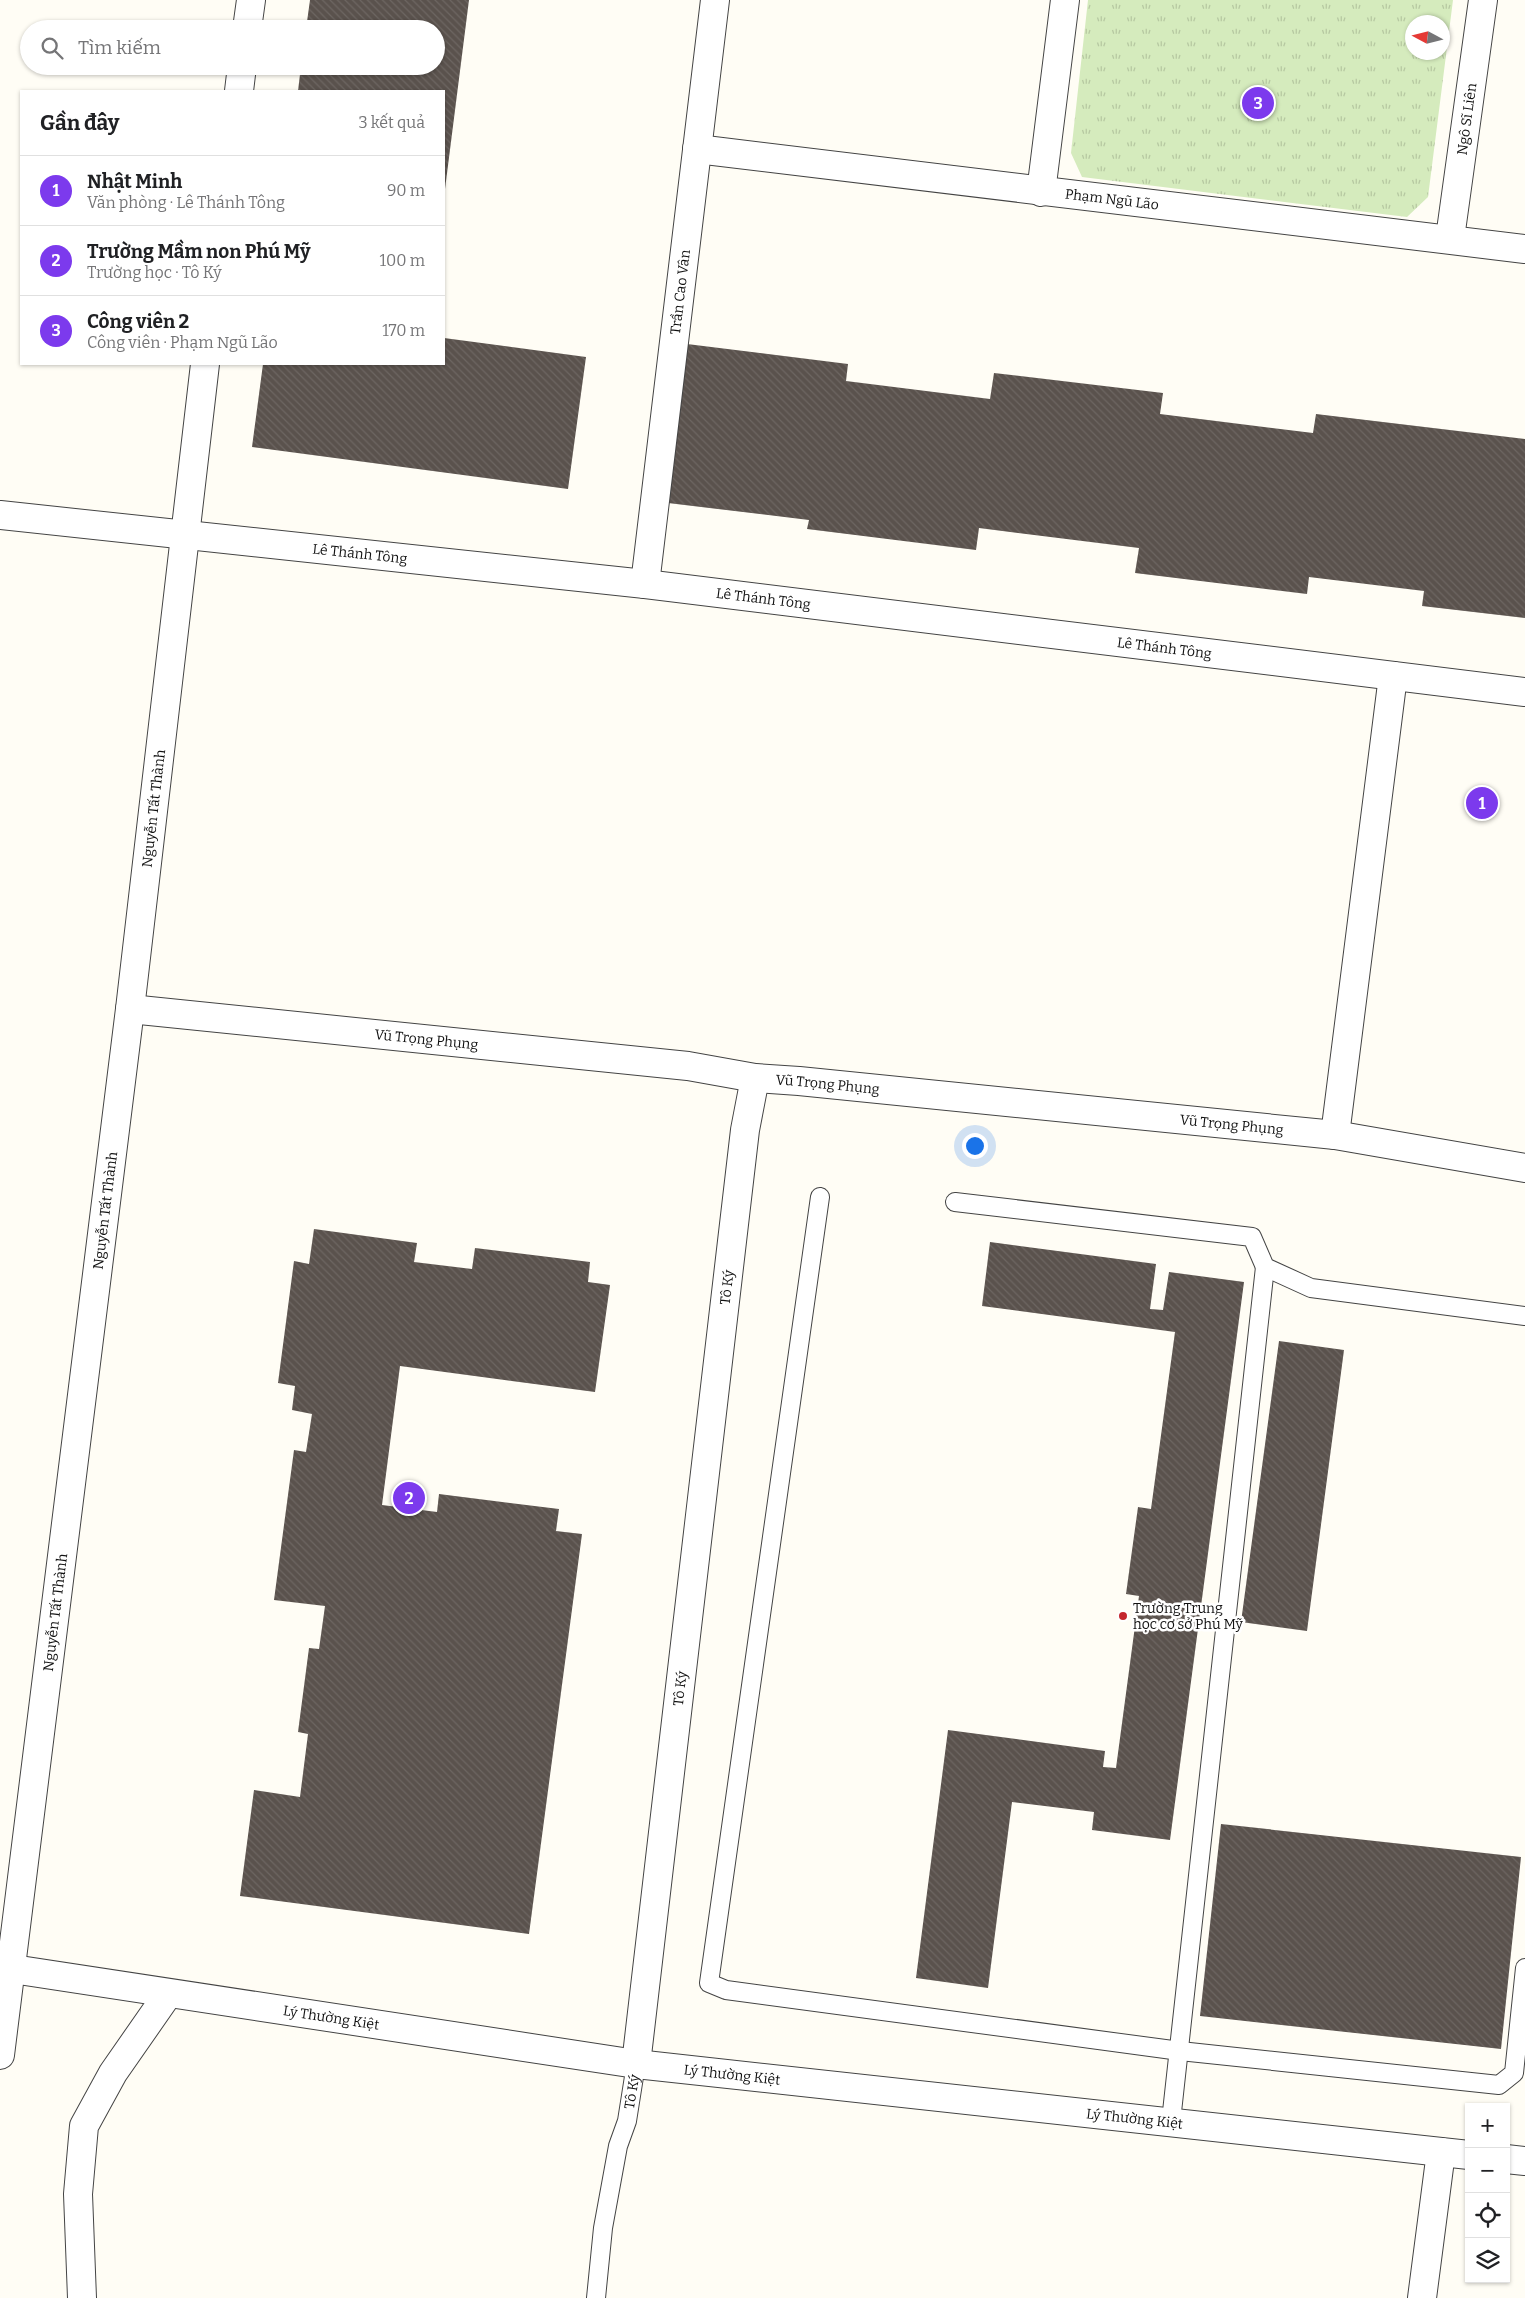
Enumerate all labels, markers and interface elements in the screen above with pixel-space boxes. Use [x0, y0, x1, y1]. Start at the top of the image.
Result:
north arrow [1405, 15, 1450, 60]
search box [20, 20, 445, 75]
icon: search [38, 34, 66, 62]
text: Tìm kiếm [78, 36, 161, 59]
street label: Ngô Sĩ Liên [1454, 82, 1480, 156]
pin: 3 [1242, 84, 1274, 122]
text: Gần đây [40, 110, 119, 136]
text: 3 kết quả [358, 113, 425, 132]
text: Nhật Minh [87, 170, 182, 193]
text: 1 [53, 181, 59, 200]
text: 90 m [387, 181, 425, 200]
street label: Phạm Ngũ Lão [1064, 186, 1160, 214]
text: Văn phòng · Lê Thánh Tông [87, 193, 285, 212]
text: Trường Mầm non Phú Mỹ [87, 240, 310, 263]
street label: Trần Cao Vân [667, 249, 694, 336]
text: 2 [51, 251, 61, 270]
text: 100 m [380, 251, 425, 270]
text: Trường học · Tô Ký [87, 263, 222, 282]
text: Công viên 2 [87, 310, 189, 333]
text: 3 [51, 321, 61, 340]
text: 170 m [382, 321, 425, 340]
text: Công viên · Phạm Ngũ Lão [87, 333, 278, 352]
street label: Lê Thánh Tông [312, 540, 408, 568]
street label: Lê Thánh Tông [715, 585, 812, 613]
street label: Lê Thánh Tông [1116, 634, 1213, 662]
street label: Nguyễn Tất Thành [139, 748, 169, 868]
pin: 1 [1466, 784, 1498, 822]
street label: Vũ Trọng Phụng [374, 1026, 479, 1054]
street label: Vũ Trọng Phụng [775, 1071, 881, 1098]
street label: Vũ Trọng Phụng [1179, 1111, 1284, 1139]
your location [962, 1133, 988, 1159]
street label: Nguyễn Tất Thành [90, 1150, 121, 1270]
street label: Tô Ký [717, 1268, 738, 1306]
pin: 2 [393, 1479, 425, 1517]
street label: Nguyễn Tất Thành [40, 1552, 71, 1672]
place label: Trường Trung học cơ sở Phú Mỹ [1133, 1600, 1244, 1633]
marker: Trường Trung học cơ sở Phú Mỹ [1117, 1610, 1129, 1622]
street label: Tô Ký [670, 1670, 691, 1707]
street label: Lý Thường Kiệt [282, 2002, 380, 2034]
street label: Lý Thường Kiệt [683, 2061, 781, 2089]
street label: Tô Ký [621, 2072, 643, 2110]
map controls [1465, 2103, 1510, 2283]
button: + [1465, 2103, 1510, 2148]
street label: Lý Thường Kiệt [1085, 2105, 1184, 2133]
button: − [1465, 2148, 1510, 2193]
button: locate [1465, 2193, 1510, 2238]
button: layers [1465, 2238, 1510, 2283]

